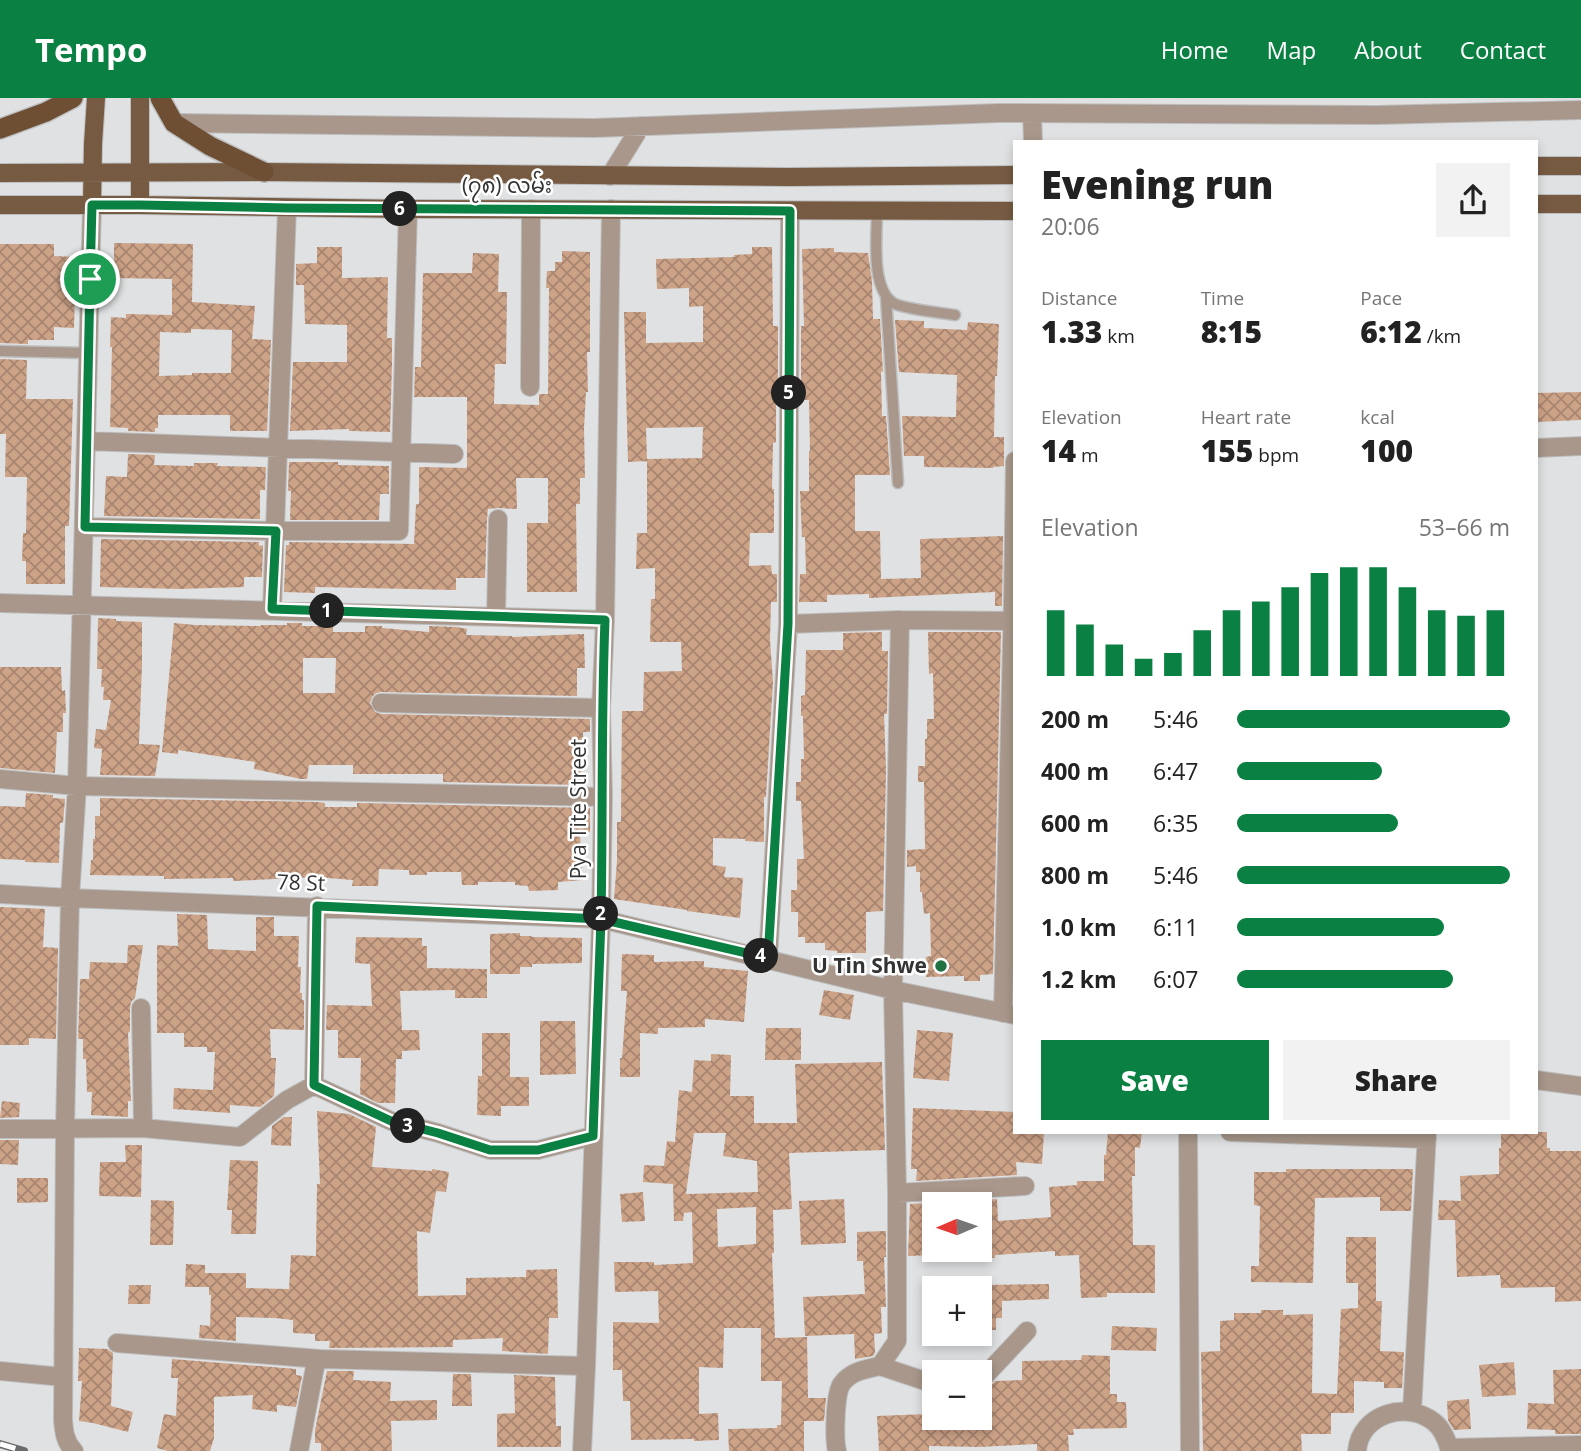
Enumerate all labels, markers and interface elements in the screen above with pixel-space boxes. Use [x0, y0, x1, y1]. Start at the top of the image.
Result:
text: Tempo [35, 27, 147, 72]
text: Home [1161, 33, 1229, 66]
text: Map [1267, 33, 1316, 66]
text: About [1354, 33, 1422, 66]
text: Contact [1460, 33, 1546, 66]
text: Evening run [1041, 158, 1273, 210]
button: share [1436, 163, 1510, 237]
street label: (၇၈) လမ်း [462, 170, 552, 203]
pin: 6 [382, 192, 418, 226]
text: 6 [394, 195, 405, 221]
text: 20:06 [1041, 210, 1100, 242]
pin [60, 249, 120, 309]
icon: arrive [71, 260, 109, 298]
text: Distance [1041, 285, 1117, 311]
text: Time [1201, 285, 1244, 311]
text: Pace [1360, 285, 1402, 311]
text: 1.33 [1041, 311, 1102, 352]
text: 8:15 [1201, 311, 1262, 352]
text: 6:12 [1360, 311, 1422, 352]
text: km [1102, 323, 1135, 349]
text: /km [1422, 323, 1461, 349]
pin: 5 [772, 376, 806, 410]
text: 5 [783, 379, 794, 405]
text: Elevation [1041, 404, 1122, 430]
text: Heart rate [1201, 404, 1291, 430]
text: kcal [1360, 404, 1395, 430]
text: 14 [1041, 430, 1076, 471]
text: 155 [1201, 430, 1253, 471]
text: 100 [1360, 430, 1413, 471]
text: m [1076, 442, 1099, 468]
text: bpm [1253, 442, 1299, 468]
text: Elevation [1041, 511, 1139, 543]
text: 53–66 m [1419, 511, 1510, 543]
pin: 1 [310, 594, 344, 628]
text: 1 [321, 597, 332, 623]
text: 200 m [1041, 703, 1109, 735]
text: 5:46 [1153, 703, 1199, 735]
street label: Pya Tite Street [564, 739, 592, 879]
text: 400 m [1041, 755, 1109, 787]
text: 6:47 [1153, 755, 1199, 787]
text: 600 m [1041, 807, 1109, 839]
text: 6:35 [1153, 807, 1199, 839]
text: 800 m [1041, 859, 1109, 891]
text: 5:46 [1153, 859, 1199, 891]
street label: 78 St [276, 867, 326, 897]
pin: 2 [584, 896, 618, 932]
text: 2 [595, 900, 606, 926]
text: 1.0 km [1041, 911, 1117, 943]
text: 6:11 [1153, 911, 1199, 943]
pin: 4 [744, 938, 778, 974]
text: 4 [755, 942, 766, 968]
place label: U Tin Shwe [812, 951, 927, 979]
marker: U Tin Shwe [933, 958, 949, 974]
text: 1.2 km [1041, 963, 1117, 995]
text: 6:07 [1153, 963, 1199, 995]
button: Save [1041, 1040, 1269, 1120]
button: Share [1283, 1040, 1510, 1120]
pin: 3 [390, 1108, 426, 1144]
text: 3 [402, 1112, 413, 1138]
north arrow [922, 1192, 992, 1262]
map controls [922, 1192, 992, 1430]
button: + [922, 1276, 992, 1346]
button: − [922, 1360, 992, 1430]

